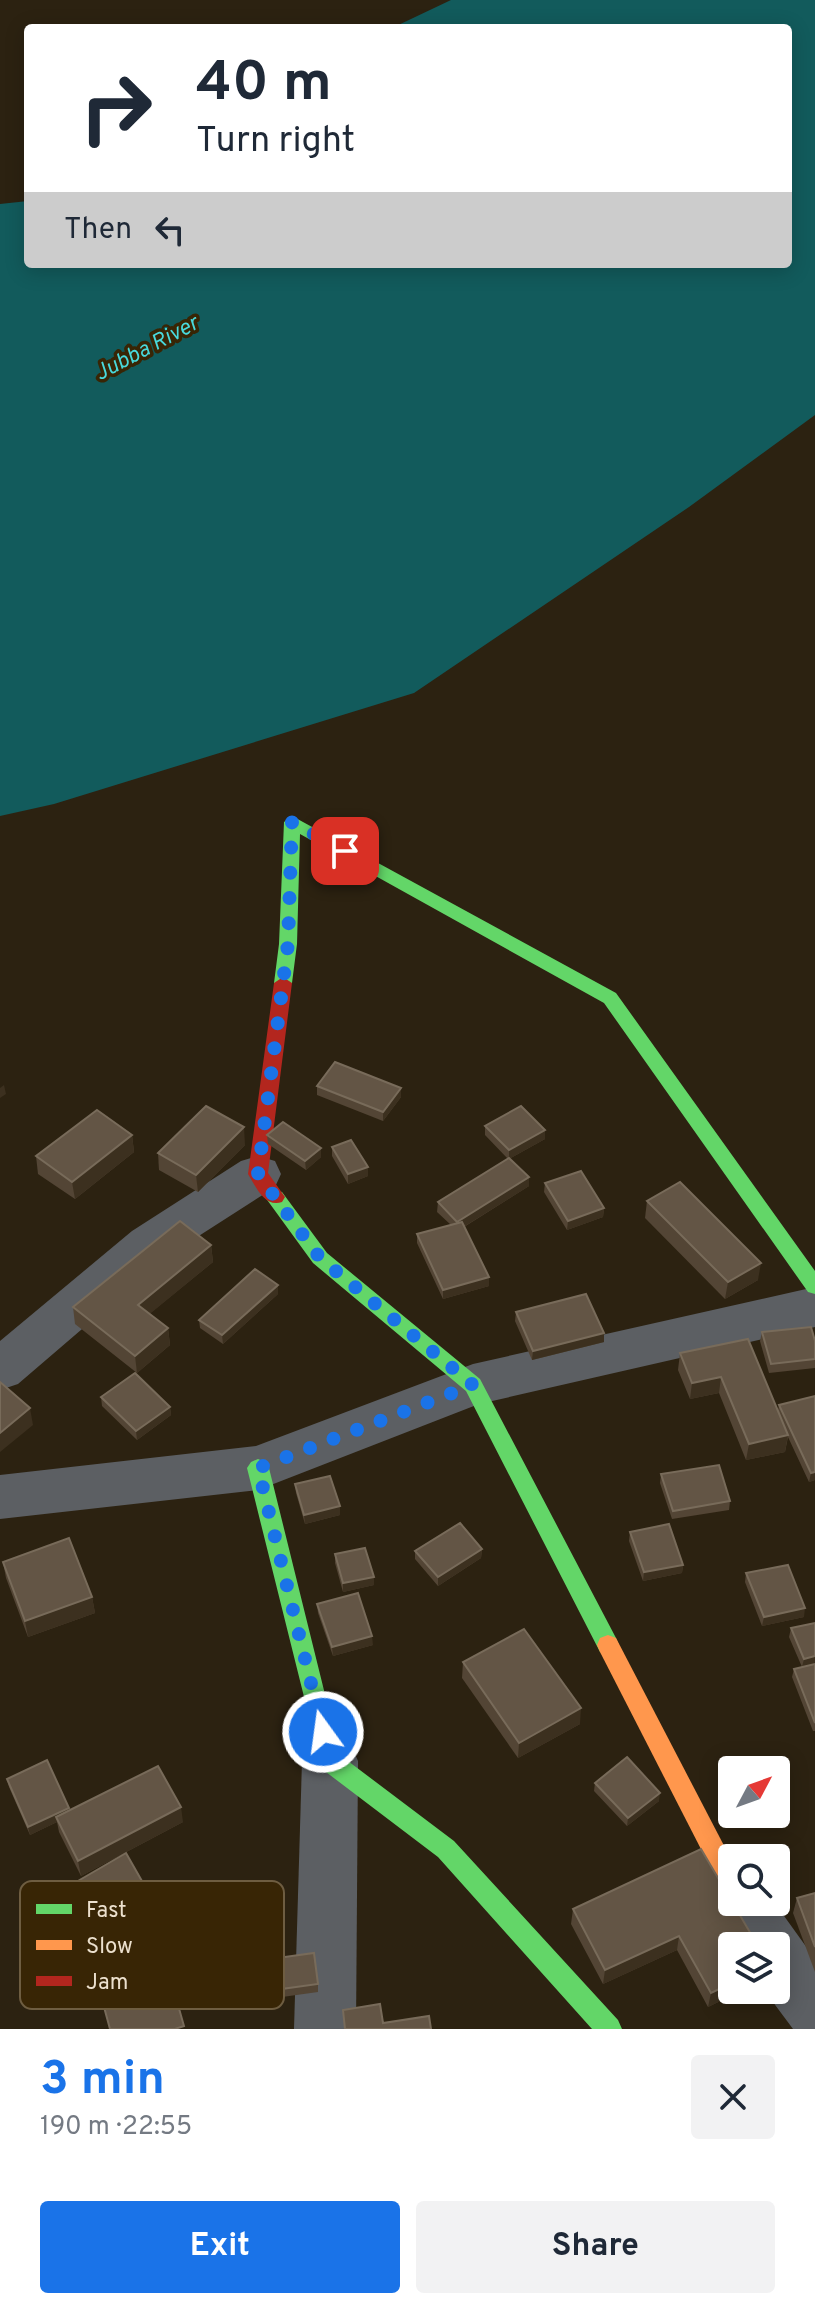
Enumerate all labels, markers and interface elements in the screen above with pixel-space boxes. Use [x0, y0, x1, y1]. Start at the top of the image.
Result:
text: 40 m [196, 50, 332, 120]
icon: right [64, 56, 168, 160]
text: Turn right [196, 119, 355, 165]
icon: left [148, 208, 192, 252]
text: Then [64, 212, 132, 249]
water label: Jubba River [91, 310, 205, 388]
pin [311, 817, 379, 885]
icon: arrive [323, 829, 367, 873]
position arrow [281, 1690, 365, 1774]
north arrow [718, 1756, 790, 1828]
map controls [718, 1756, 790, 2004]
button: search [718, 1844, 790, 1916]
legend [20, 1881, 284, 2009]
text: Fast [86, 1898, 127, 1925]
button: layers [718, 1932, 790, 2004]
text: Slow [86, 1934, 133, 1961]
text: Jam [86, 1970, 129, 1997]
text: 3 min [40, 2051, 165, 2111]
button: close [691, 2055, 775, 2139]
text: 190 m · 22:55 [40, 2111, 192, 2144]
button: Exit [40, 2201, 400, 2293]
button: Share [416, 2201, 775, 2293]

